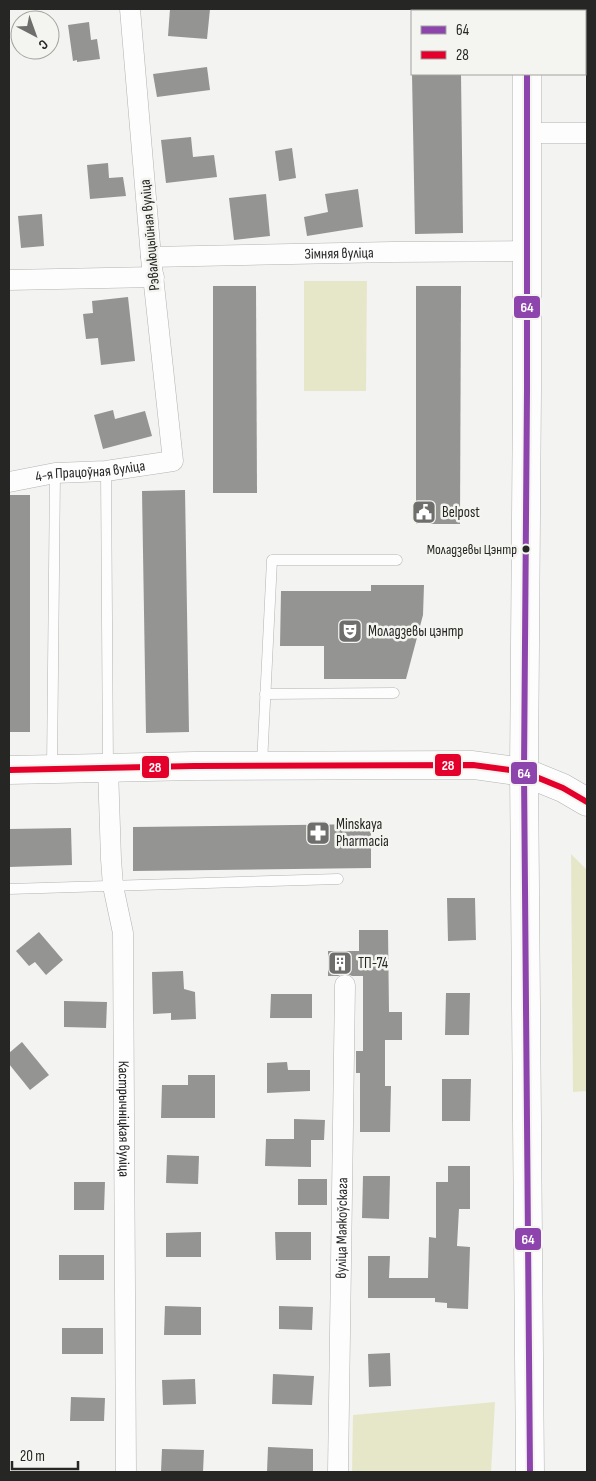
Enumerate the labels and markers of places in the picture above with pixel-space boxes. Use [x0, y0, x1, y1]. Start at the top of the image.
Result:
public building icon: Belpost [411, 499, 437, 525]
place label: Belpost [442, 503, 480, 522]
place label: Моладзевы Цэнтр [427, 541, 517, 558]
marker: Моладзевы Цэнтр [521, 544, 531, 554]
theatre icon: Моладзевы цэнтр [337, 618, 363, 644]
place label: Моладзевы цэнтр [368, 622, 464, 641]
place label: Minskaya Pharmacia [336, 815, 389, 851]
pharmacy icon: Minskaya Pharmacia [305, 820, 331, 846]
building icon: ТП-74 [327, 950, 353, 976]
place label: ТП-74 [358, 954, 388, 973]

